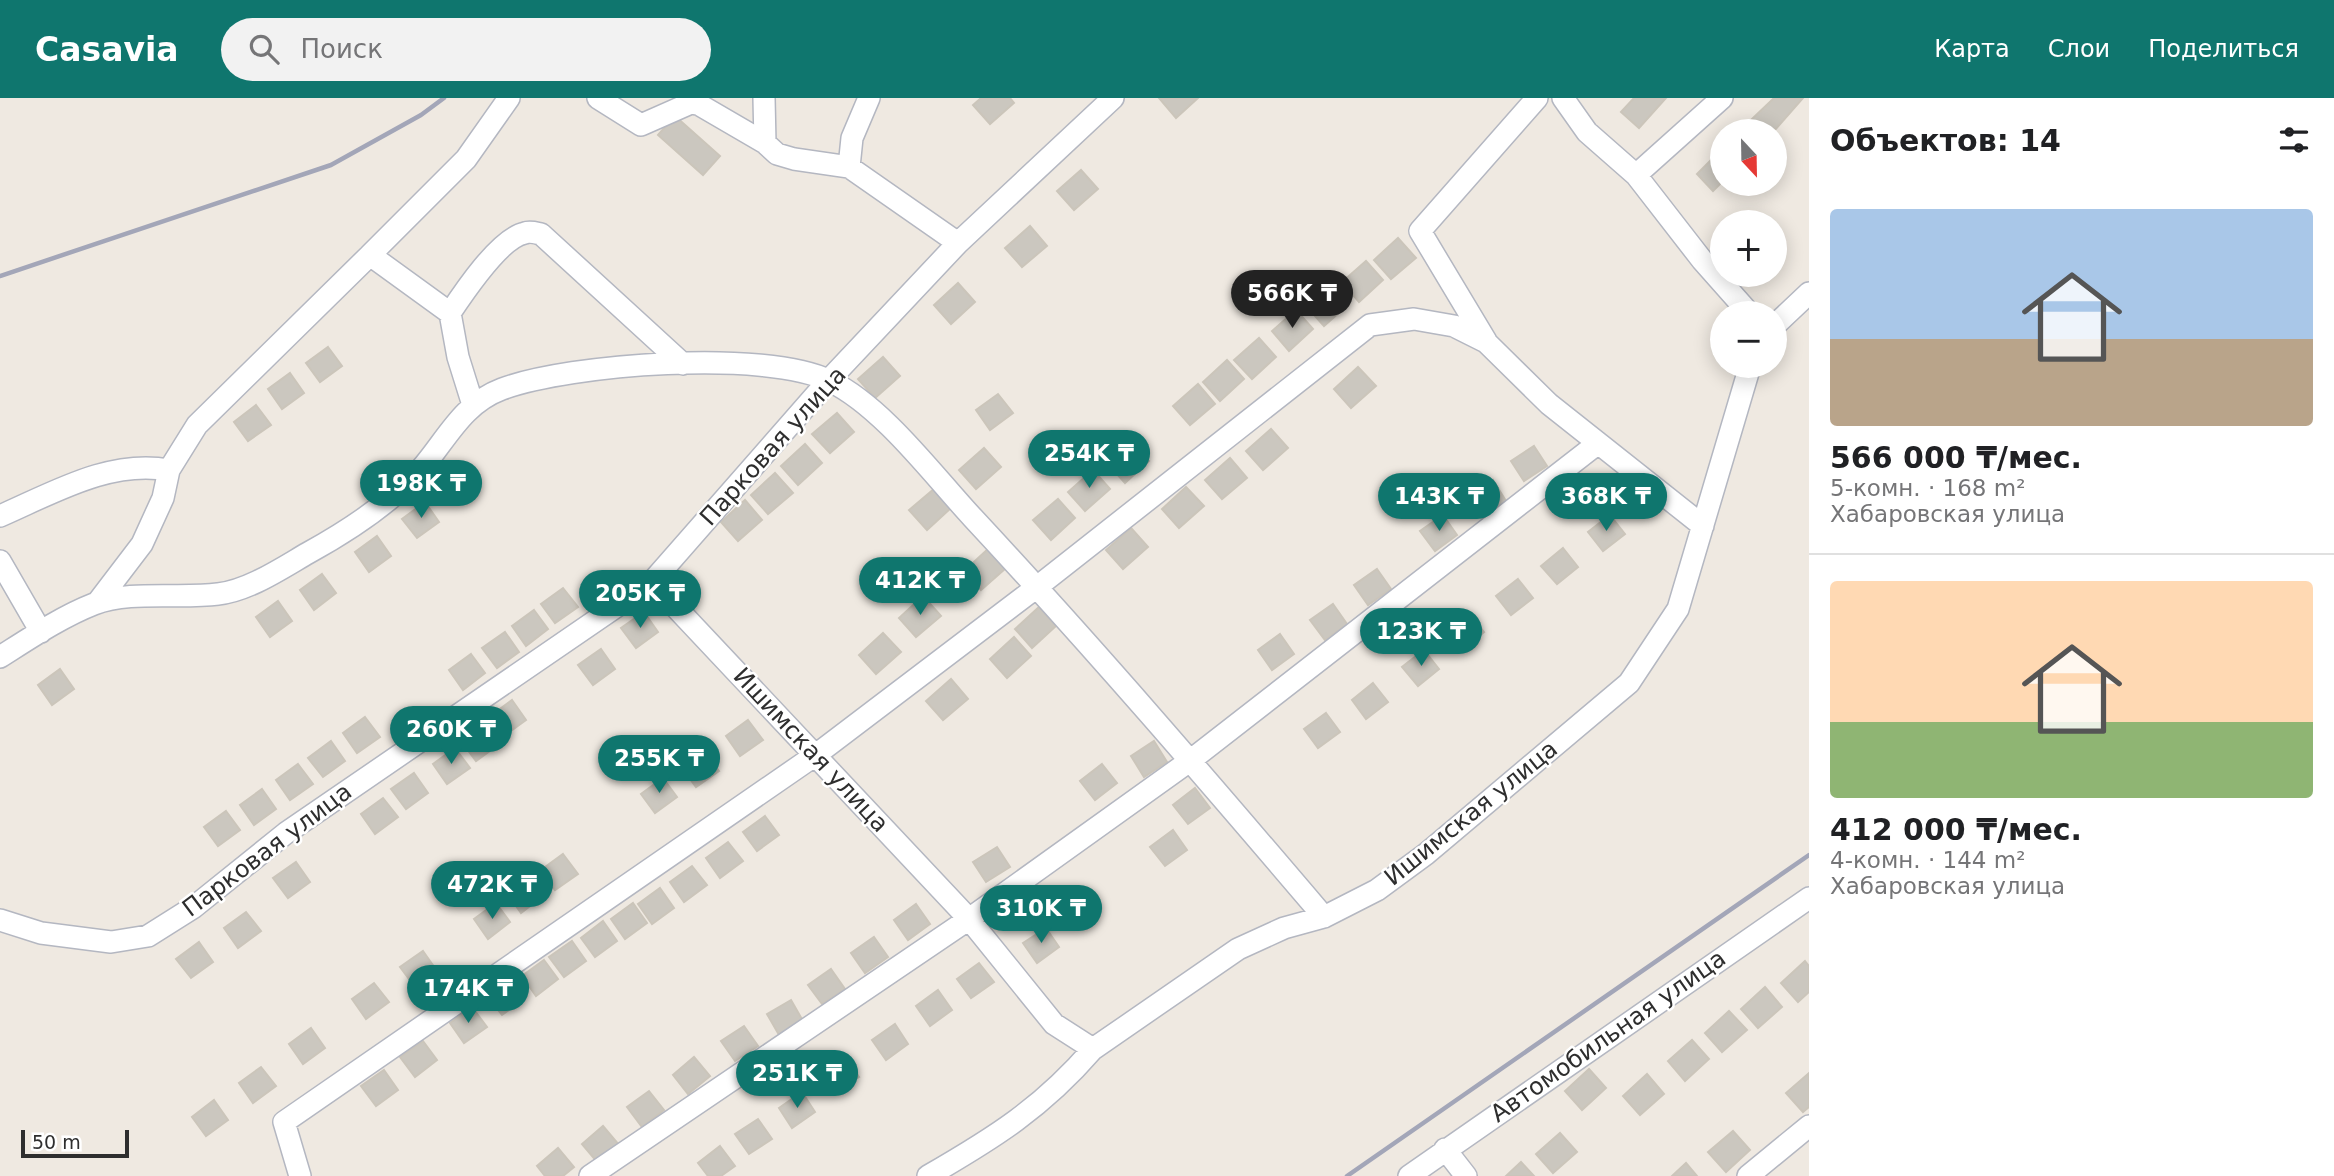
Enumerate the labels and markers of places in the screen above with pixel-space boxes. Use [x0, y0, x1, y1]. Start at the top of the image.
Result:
pin: 566K ₸ [1235, 271, 1349, 330]
pin: 254K ₸ [1032, 430, 1146, 490]
pin: 198K ₸ [364, 460, 478, 520]
pin: 143K ₸ [1382, 474, 1496, 533]
pin: 368K ₸ [1549, 474, 1663, 533]
pin: 412K ₸ [863, 558, 977, 617]
pin: 205K ₸ [583, 570, 697, 630]
pin: 123K ₸ [1364, 608, 1478, 668]
pin: 260K ₸ [394, 706, 508, 766]
pin: 255K ₸ [602, 736, 716, 795]
pin: 472K ₸ [435, 862, 549, 921]
pin: 310K ₸ [984, 886, 1098, 945]
pin: 174K ₸ [411, 965, 525, 1025]
pin: 251K ₸ [740, 1051, 854, 1110]

